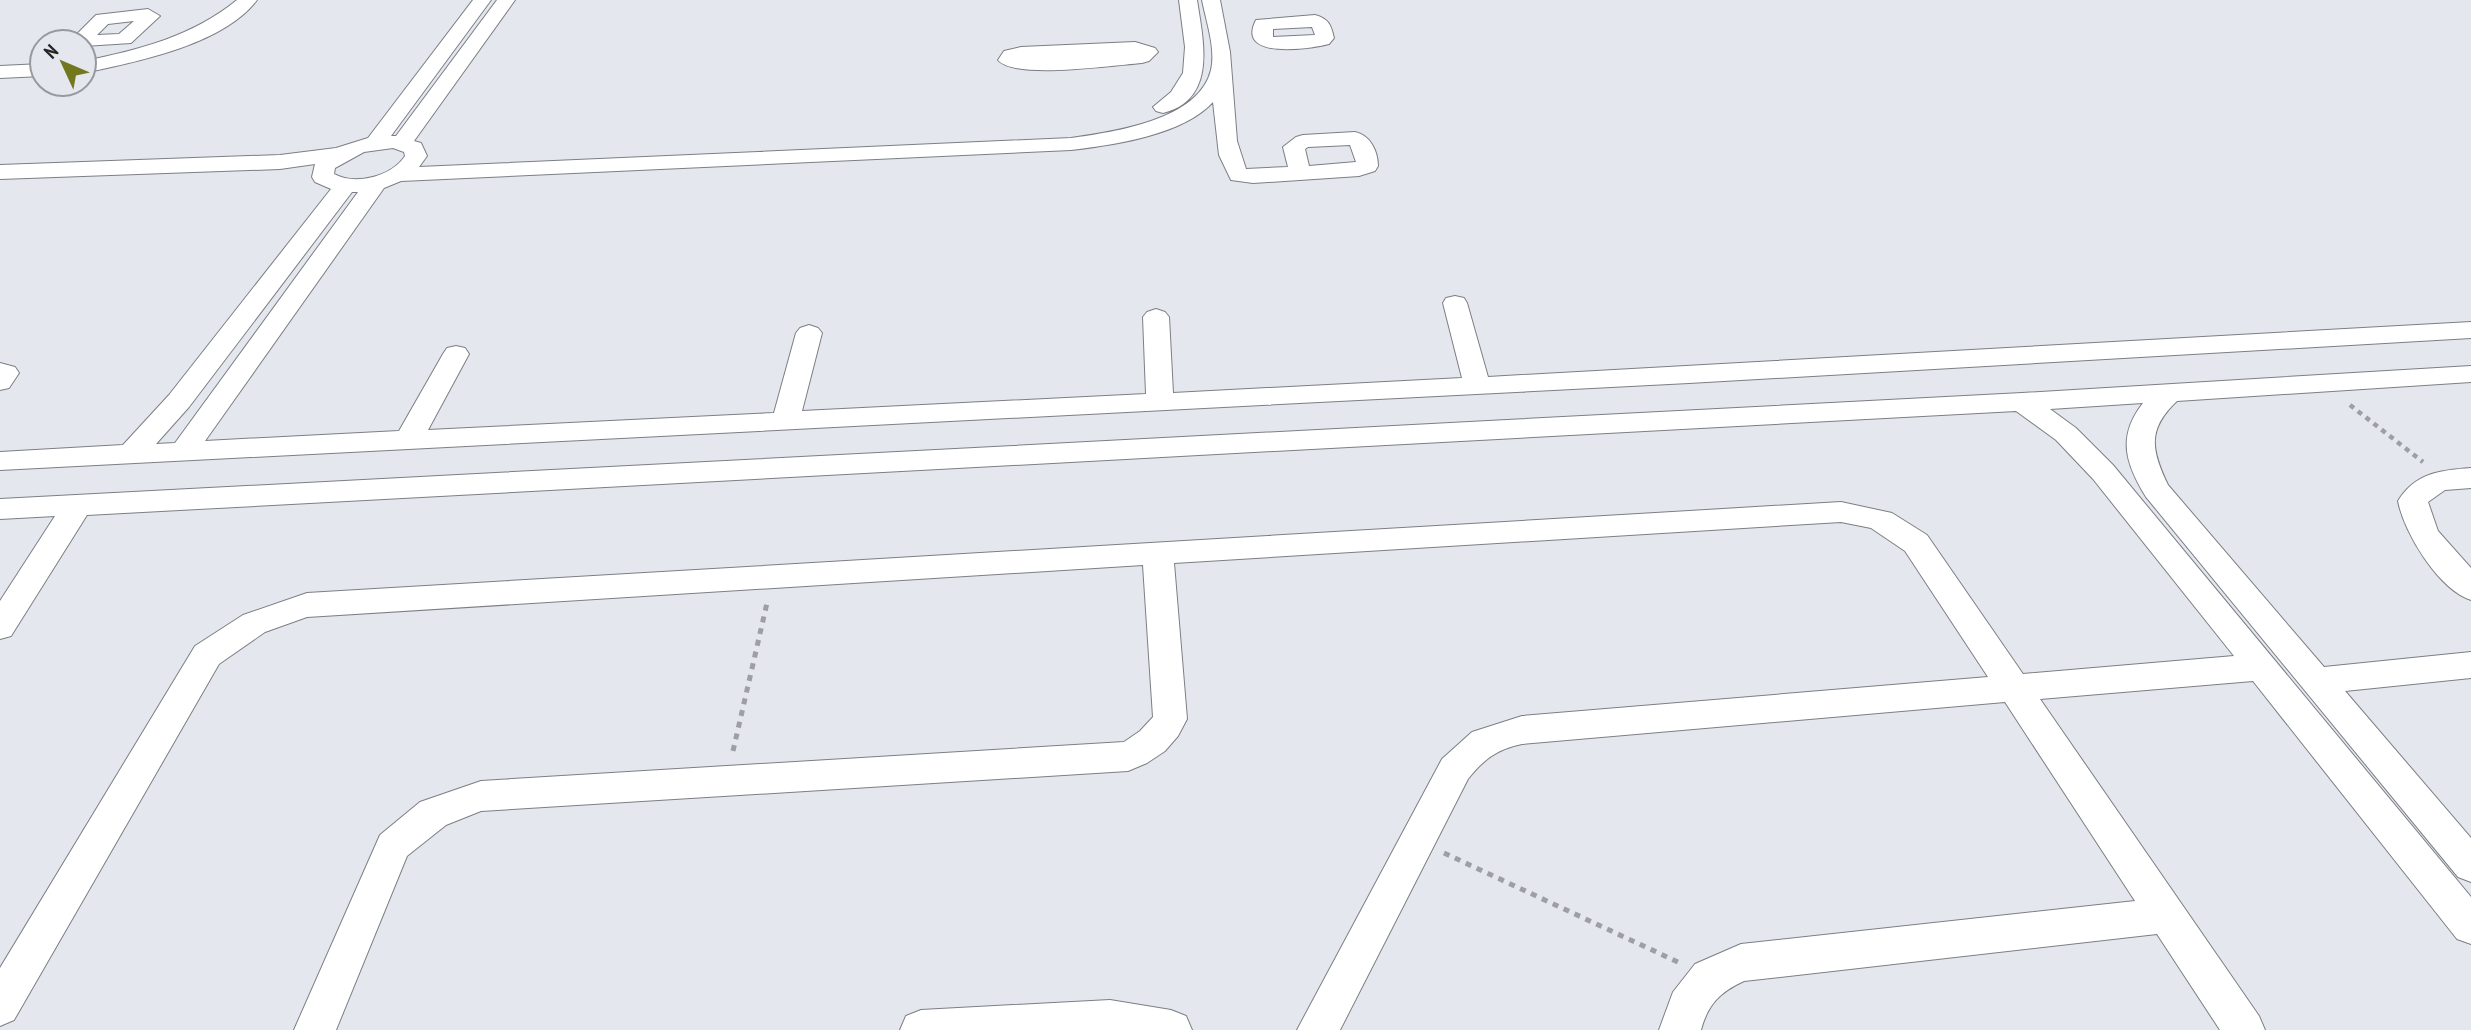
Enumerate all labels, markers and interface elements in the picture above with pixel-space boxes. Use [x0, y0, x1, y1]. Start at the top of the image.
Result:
north arrow [28, 28, 98, 98]
text: N [39, 39, 63, 63]

